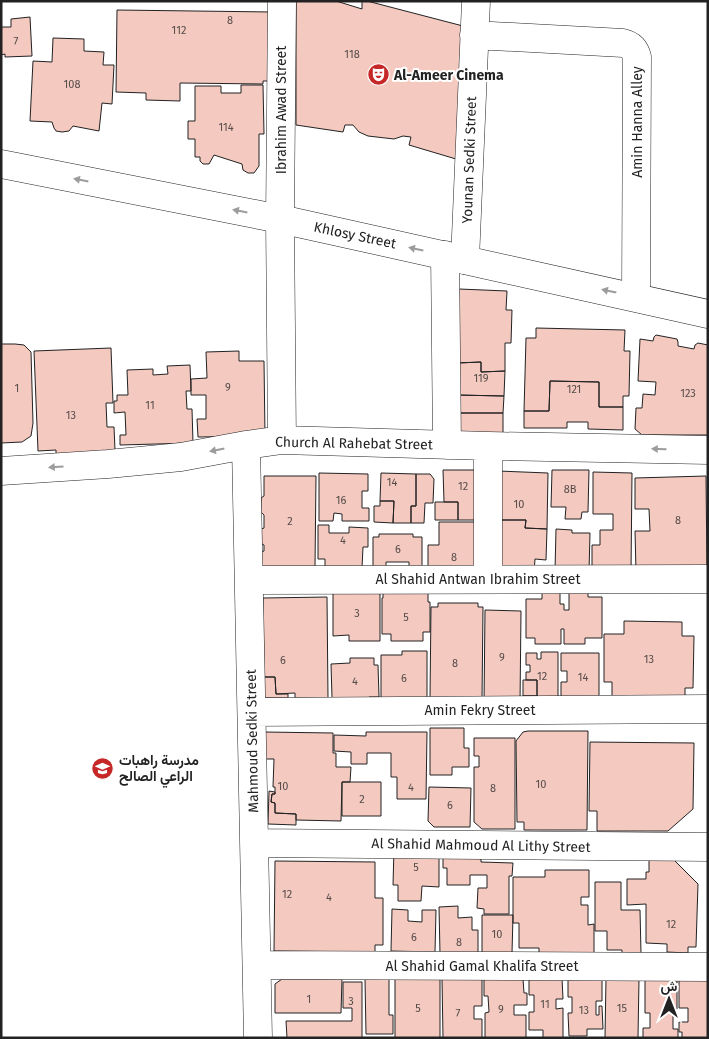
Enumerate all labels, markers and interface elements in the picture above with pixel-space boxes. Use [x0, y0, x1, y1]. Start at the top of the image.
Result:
house number: 8 [227, 14, 233, 27]
house number: 112 [172, 24, 186, 37]
house number: 7 [14, 35, 19, 48]
street label: Ibrahim Awad Street [273, 45, 290, 174]
house number: 118 [344, 48, 360, 61]
theatre icon: Al-Ameer Cinema [366, 63, 390, 87]
street label: Amin Hanna Alley [629, 66, 646, 178]
place label: Al-Ameer Cinema [393, 67, 504, 84]
house number: 108 [64, 78, 80, 91]
street label: Younan Sedki Street [459, 95, 480, 224]
house number: 114 [218, 121, 234, 134]
one-way arrow [72, 175, 88, 183]
one-way arrow [233, 207, 248, 215]
street label: Khlosy Street [312, 218, 398, 253]
one-way arrow [409, 245, 424, 253]
one-way arrow [601, 287, 617, 295]
house number: 119 [473, 372, 489, 385]
house number: 9 [225, 381, 231, 394]
house number: 1 [15, 382, 19, 395]
house number: 121 [567, 383, 581, 396]
house number: 123 [680, 387, 696, 400]
house number: 11 [145, 399, 155, 412]
house number: 13 [66, 409, 76, 422]
street label: Church Al Rahebat Street [275, 434, 434, 453]
one-way arrow [651, 445, 667, 453]
one-way arrow [210, 446, 225, 454]
one-way arrow [48, 464, 64, 472]
house number: 14 [387, 476, 397, 489]
house number: 12 [458, 480, 468, 493]
house number: 8B [564, 483, 577, 496]
house number: 16 [336, 494, 346, 507]
house number: 10 [514, 498, 524, 511]
house number: 8 [675, 514, 681, 527]
house number: 2 [287, 515, 293, 528]
house number: 4 [340, 534, 346, 547]
house number: 6 [395, 543, 401, 556]
house number: 8 [451, 551, 457, 564]
street label: Al Shahid Antwan Ibrahim Street [375, 571, 581, 588]
house number: 3 [354, 607, 360, 620]
house number: 5 [403, 611, 409, 624]
house number: 9 [499, 651, 505, 664]
house number: 13 [644, 653, 654, 666]
house number: 6 [280, 654, 286, 667]
house number: 8 [452, 657, 458, 670]
street label: Mahmoud Sedki Street [243, 668, 262, 813]
house number: 12 [537, 670, 547, 683]
house number: 14 [578, 671, 588, 684]
house number: 6 [401, 672, 407, 685]
house number: 4 [352, 675, 358, 688]
street label: Amin Fekry Street [424, 702, 536, 719]
place label: مدرسة راهبات الراعي الصالح [119, 752, 199, 788]
school or university icon: مدرسة راهبات الراعي الصالح [91, 756, 115, 780]
house number: 10 [536, 778, 546, 791]
house number: 10 [278, 780, 288, 793]
house number: 4 [408, 781, 414, 794]
house number: 8 [490, 782, 496, 795]
house number: 2 [359, 793, 365, 806]
house number: 6 [447, 799, 453, 812]
street label: Al Shahid Mahmoud Al Lithy Street [371, 835, 592, 856]
house number: 5 [413, 861, 419, 874]
house number: 12 [282, 888, 292, 901]
house number: 4 [326, 891, 332, 904]
house number: 12 [666, 918, 676, 931]
house number: 10 [492, 928, 502, 941]
house number: 6 [411, 931, 417, 944]
house number: 8 [456, 936, 462, 949]
street label: Al Shahid Gamal Khalifa Street [386, 958, 579, 975]
north arrow [644, 974, 694, 1024]
text: ش [661, 978, 678, 995]
house number: 1 [307, 993, 311, 1006]
house number: 3 [348, 995, 354, 1008]
house number: 11 [540, 998, 550, 1011]
house number: 5 [415, 1002, 421, 1015]
house number: 15 [617, 1002, 628, 1015]
house number: 9 [498, 1003, 504, 1016]
house number: 13 [579, 1004, 589, 1017]
house number: 7 [456, 1007, 461, 1020]

